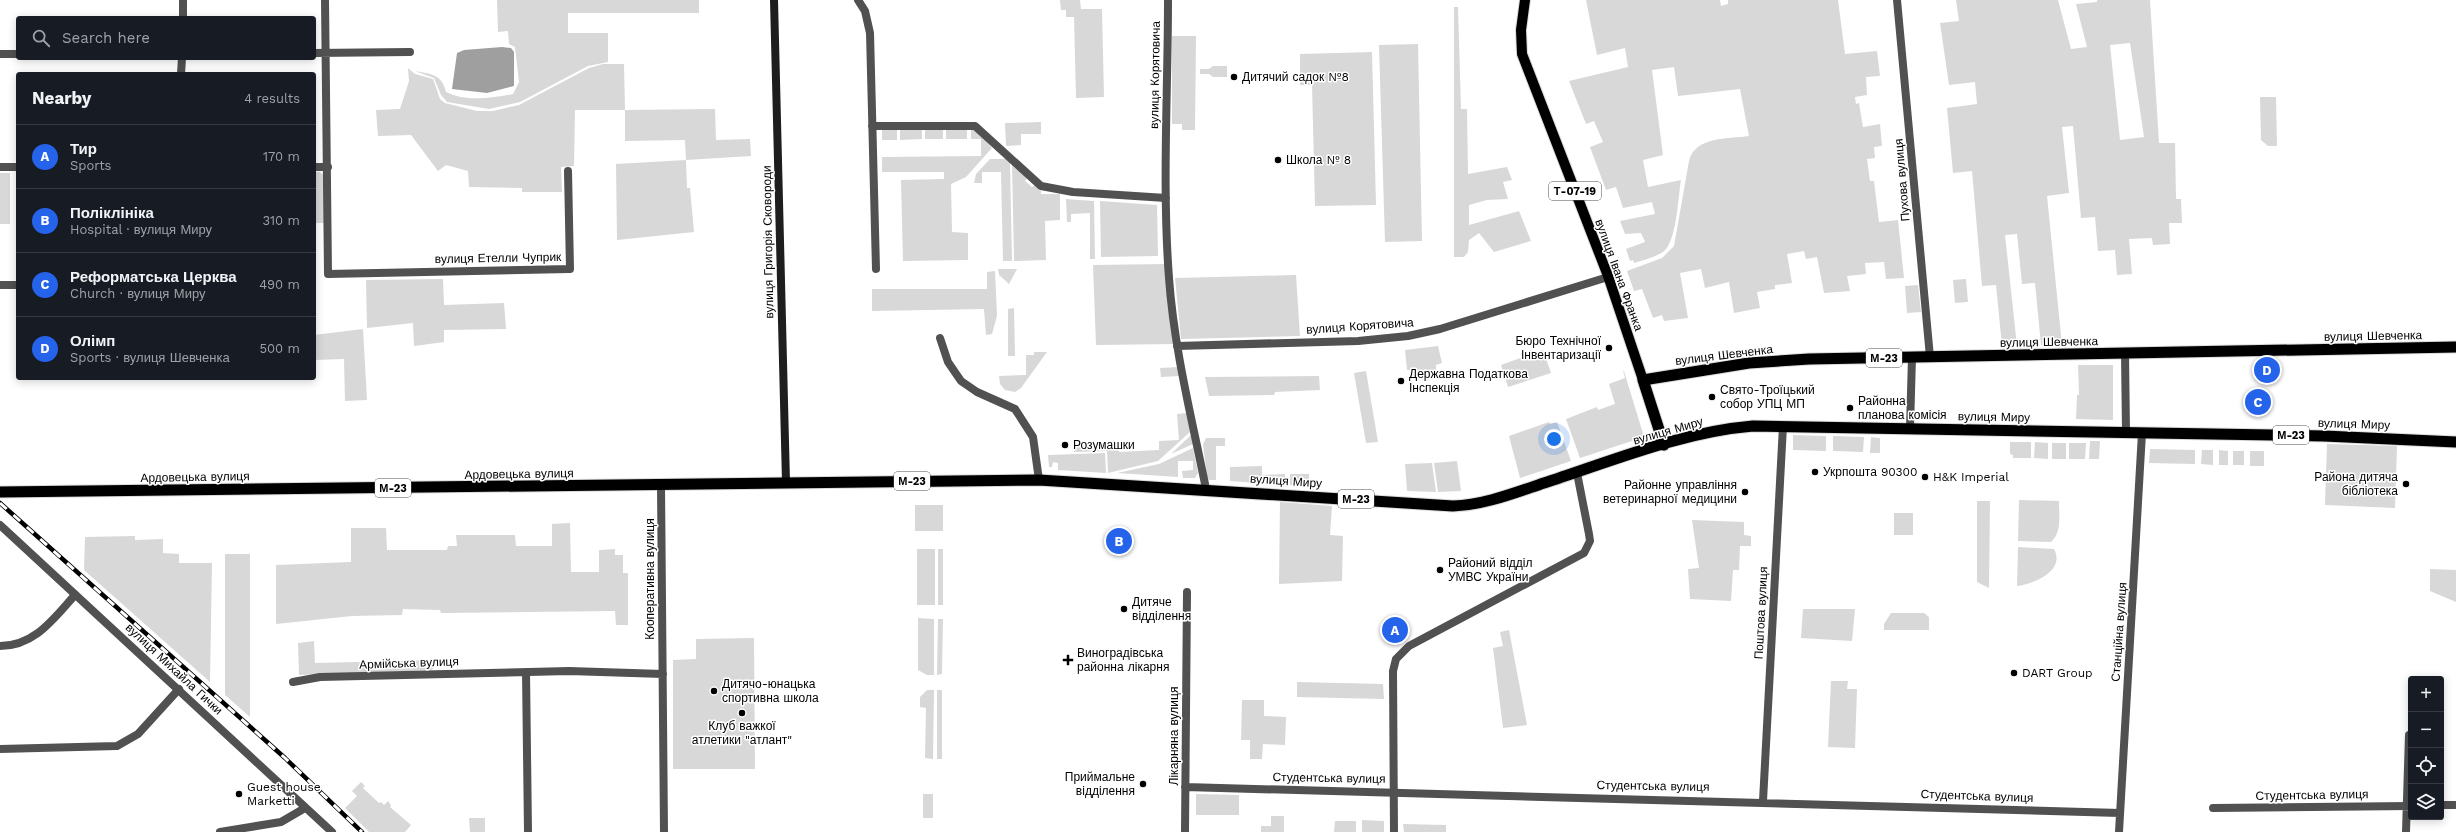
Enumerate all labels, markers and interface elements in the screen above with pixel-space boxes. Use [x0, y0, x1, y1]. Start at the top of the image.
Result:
search box [16, 16, 316, 60]
street label: вулиця Корятовича [1147, 21, 1163, 129]
icon: search [30, 27, 52, 49]
text: Search here [62, 29, 150, 47]
place label: Дитячий садок №8 [1242, 70, 1349, 84]
marker: Дитячий садок №8 [1229, 72, 1239, 82]
text: Nearby [32, 88, 91, 108]
text: 4 results [244, 91, 300, 106]
street label: Пухова вулиця [1891, 138, 1913, 222]
text: Тир [70, 140, 97, 158]
text: A [41, 149, 49, 164]
text: 170 m [263, 149, 300, 164]
place label: Школа № 8 [1286, 153, 1351, 167]
marker: Школа № 8 [1273, 155, 1283, 165]
text: Sports [70, 158, 111, 173]
street label: вулиця Григорія Сковороди [760, 165, 776, 319]
road number: Т-07-19 [1549, 182, 1601, 200]
text: Поліклініка [70, 204, 154, 222]
text: B [41, 213, 49, 228]
text: 310 m [262, 213, 300, 228]
street label: вулиця Івана Франка [1592, 217, 1646, 333]
text: Hospital · вулиця Миру [70, 222, 212, 237]
street label: вулиця Етелли Чуприк [435, 250, 562, 266]
text: Реформатська Церква [70, 268, 237, 286]
text: C [41, 277, 49, 292]
text: 490 m [259, 277, 300, 292]
text: Church · вулиця Миру [70, 286, 206, 301]
street label: вулиця Корятовича [1306, 315, 1415, 337]
street label: вулиця Шевченка [2324, 328, 2423, 344]
text: Олімп [70, 332, 115, 350]
place label: Бюро Технічної Інвентаризації [1515, 334, 1602, 362]
street label: вулиця Шевченка [2000, 334, 2099, 350]
text: D [40, 341, 50, 356]
text: 500 m [259, 341, 300, 356]
street label: вулиця Шевченка [1674, 342, 1774, 368]
marker: Бюро Технічної Інвентаризації [1604, 343, 1614, 353]
road number: М-23 [1866, 349, 1902, 367]
text: Sports · вулиця Шевченка [70, 350, 230, 365]
pin: D [2254, 355, 2280, 385]
place label: Державна Податкова Інспекція [1409, 367, 1528, 395]
marker: Державна Податкова Інспекція [1396, 376, 1406, 386]
place label: Свято-Троїцький собор УПЦ МП [1720, 383, 1815, 411]
pin: C [2245, 387, 2271, 417]
marker: Свято-Троїцький собор УПЦ МП [1707, 392, 1717, 402]
place label: Районна планова комісія [1858, 394, 1947, 422]
marker: Районна планова комісія [1845, 403, 1855, 413]
street label: вулиця Миру [1958, 409, 2030, 425]
street label: вулиця Миру [1631, 414, 1705, 448]
street label: вулиця Миру [2318, 416, 2390, 432]
road number: М-23 [2273, 426, 2309, 444]
your location [1544, 429, 1564, 449]
place label: Розумашки [1073, 438, 1135, 452]
marker: Розумашки [1060, 440, 1070, 450]
place label: Укрпошта 90300 [1823, 465, 1918, 479]
street label: Ардовецька вулиця [464, 466, 574, 482]
marker: Укрпошта 90300 [1810, 467, 1820, 477]
street label: Ардовецька вулиця [140, 469, 250, 485]
place label: H&K Imperial [1933, 470, 2009, 484]
place label: Района дитяча бібліотека [2314, 470, 2398, 498]
street label: вулиця Миру [1249, 471, 1323, 491]
road number: М-23 [894, 472, 930, 490]
marker: H&K Imperial [1920, 472, 1930, 482]
place label: Районне управління ветеринарної медицини [1603, 478, 1737, 506]
road number: М-23 [375, 479, 411, 497]
marker: Района дитяча бібліотека [2401, 479, 2411, 489]
marker: Районне управління ветеринарної медицини [1740, 487, 1750, 497]
road number: М-23 [1338, 490, 1374, 508]
street label: Кооперативна вулиця [643, 518, 657, 640]
pin: B [1106, 526, 1132, 556]
place label: Районий відділ УМВС України [1448, 556, 1533, 584]
marker: Районий відділ УМВС України [1435, 565, 1445, 575]
street label: Поштова вулиця [1752, 566, 1770, 660]
street label: Станційна вулиця [2109, 582, 2129, 682]
place label: Дитяче відділення [1132, 595, 1191, 623]
marker: Дитяче відділення [1119, 604, 1129, 614]
pin: A [1382, 615, 1408, 645]
street label: вулиця Михайла Гички [123, 620, 225, 718]
place label: Виноградівська районна лікарня [1077, 646, 1169, 674]
street label: Армійська вулиця [359, 654, 459, 672]
marker: Виноградівська районна лікарня [1062, 654, 1074, 666]
place label: DART Group [2022, 666, 2093, 680]
marker: DART Group [2009, 668, 2019, 678]
map controls [2408, 676, 2444, 820]
button: + [2408, 676, 2444, 712]
place label: Дитячо-юнацька спортивна школа [722, 677, 819, 705]
marker: Дитячо-юнацька спортивна школа [709, 686, 719, 696]
street label: Лікарняна вулиця [1167, 687, 1181, 785]
marker: Клуб важкої атлетики "атлант" [737, 708, 747, 718]
button: − [2408, 712, 2444, 748]
place label: Клуб важкої атлетики "атлант" [692, 719, 792, 747]
button: locate [2408, 748, 2444, 784]
place label: Приймальне відділення [1065, 770, 1135, 798]
street label: Студентська вулиця [1272, 770, 1386, 786]
street label: Студентська вулиця [1596, 778, 1710, 794]
marker: Приймальне відділення [1138, 779, 1148, 789]
place label: Guest house Marketti [247, 780, 321, 808]
button: layers [2408, 784, 2444, 820]
street label: Студентська вулиця [1920, 787, 2034, 805]
street label: Студентська вулиця [2255, 787, 2369, 803]
marker: Guest house Marketti [234, 789, 244, 799]

